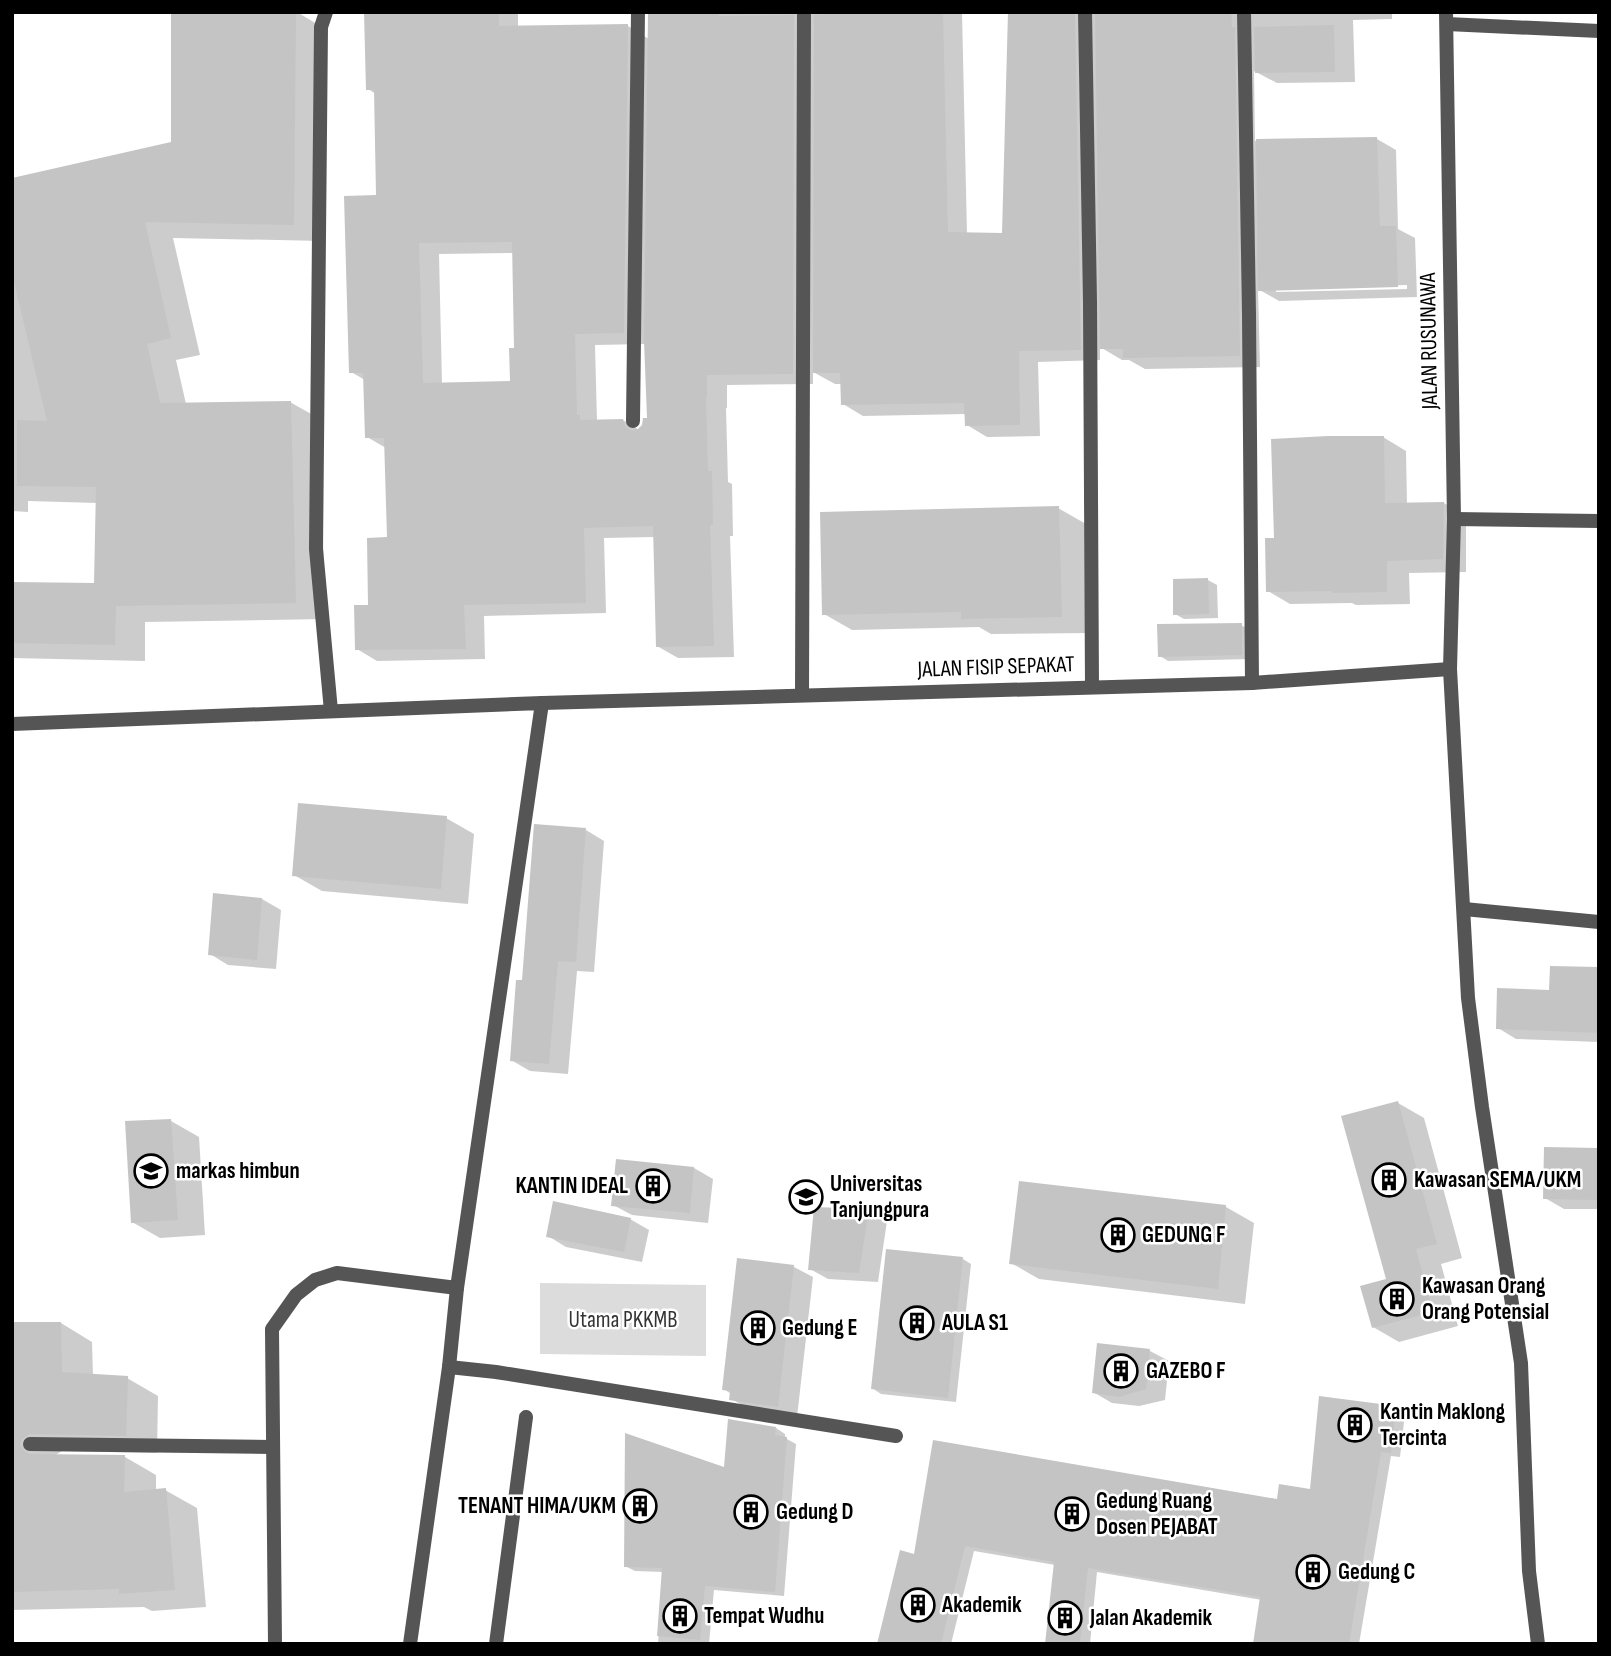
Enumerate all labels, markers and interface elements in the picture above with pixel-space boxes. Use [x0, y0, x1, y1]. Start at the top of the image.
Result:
street label: JALAN RUSUNAWA [1414, 272, 1444, 411]
street label: JALAN FISIP SEPAKAT [916, 650, 1075, 684]
school or university icon: markas himbun [132, 1152, 170, 1190]
place label: markas himbun [176, 1157, 300, 1185]
building icon: Kawasan SEMA/UKM [1370, 1161, 1408, 1199]
place label: Kawasan SEMA/UKM [1414, 1166, 1581, 1194]
building icon: KANTIN IDEAL [634, 1167, 672, 1205]
place label: Universitas Tanjungpura [830, 1170, 929, 1224]
place label: KANTIN IDEAL [516, 1172, 628, 1200]
school or university icon: Universitas Tanjungpura [787, 1178, 825, 1216]
building icon: GEDUNG F [1099, 1216, 1137, 1254]
place label: GEDUNG F [1142, 1221, 1226, 1249]
place label: Kawasan Orang Orang Potensial [1422, 1272, 1549, 1326]
building icon: Kawasan Orang Orang Potensial [1378, 1280, 1416, 1318]
building icon: AULA S1 [898, 1304, 936, 1342]
park label: Utama PKKMB [569, 1306, 677, 1334]
building icon: Gedung E [739, 1309, 777, 1347]
place label: AULA S1 [941, 1309, 1008, 1337]
place label: Gedung E [782, 1314, 857, 1342]
building icon: GAZEBO F [1102, 1352, 1140, 1390]
place label: GAZEBO F [1146, 1357, 1226, 1385]
place label: Kantin Maklong Tercinta [1380, 1398, 1505, 1452]
building icon: Kantin Maklong Tercinta [1336, 1406, 1374, 1444]
building icon: TENANT HIMA/UKM [621, 1487, 659, 1525]
place label: Gedung Ruang Dosen PEJABAT [1096, 1487, 1218, 1541]
place label: TENANT HIMA/UKM [458, 1492, 616, 1520]
building icon: Gedung D [732, 1493, 770, 1531]
building icon: Gedung Ruang Dosen PEJABAT [1053, 1495, 1091, 1533]
place label: Gedung D [776, 1498, 853, 1526]
building icon: Gedung C [1294, 1553, 1332, 1591]
place label: Gedung C [1338, 1558, 1415, 1586]
building icon: Akademik [899, 1586, 937, 1624]
place label: Akademik [941, 1591, 1022, 1619]
building icon: Tempat Wudhu [661, 1597, 699, 1635]
building icon: Jalan Akademik [1046, 1599, 1084, 1637]
place label: Tempat Wudhu [704, 1602, 824, 1630]
place label: Jalan Akademik [1089, 1604, 1212, 1632]

